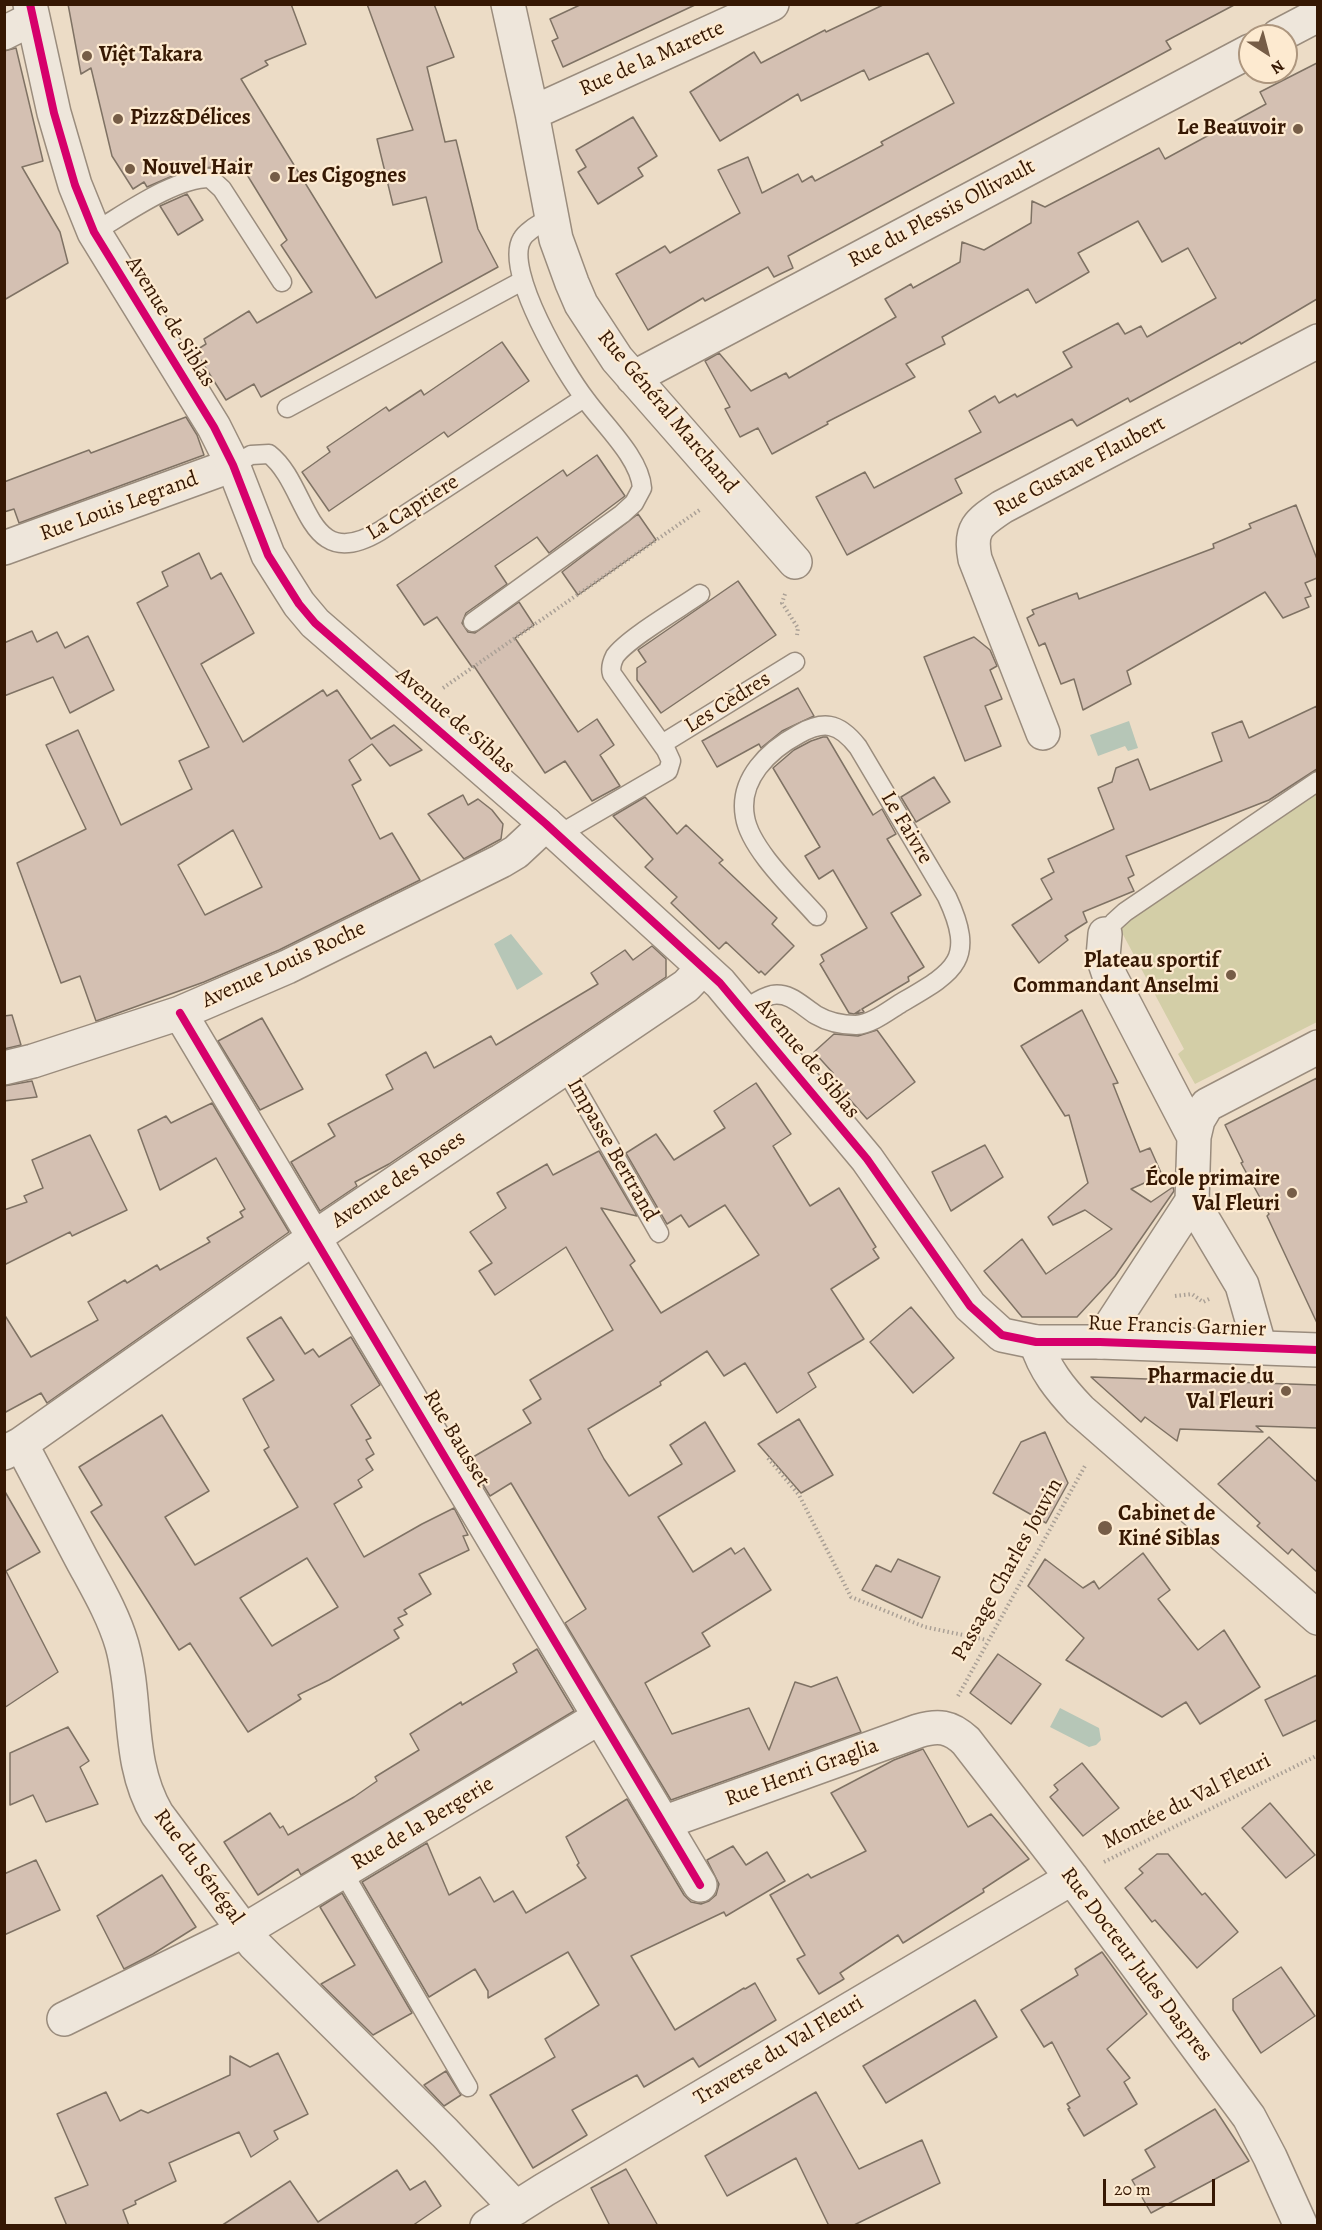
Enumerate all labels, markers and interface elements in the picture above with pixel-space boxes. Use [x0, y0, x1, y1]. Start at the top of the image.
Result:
street label: Rue de la Marette [575, 15, 729, 103]
north arrow [1238, 24, 1298, 84]
place label: Việt Takara [99, 43, 203, 69]
marker: Việt Takara [80, 49, 94, 63]
text: N [1266, 55, 1289, 79]
place label: Pizz&Délices [130, 106, 251, 132]
marker: Pizz&Délices [111, 112, 125, 126]
place label: Le Beauvoir [1177, 116, 1286, 142]
marker: Le Beauvoir [1291, 122, 1305, 136]
street label: Rue du Plessis Ollivault [844, 154, 1040, 274]
place label: Nouvel Hair [142, 156, 253, 182]
marker: Nouvel Hair [123, 162, 137, 176]
place label: Les Cigognes [287, 164, 406, 190]
marker: Les Cigognes [268, 170, 282, 184]
street label: Avenue de Siblas [119, 252, 221, 392]
street label: Rue Général Marchand [591, 325, 743, 499]
street label: Rue Gustave Flaubert [990, 411, 1170, 523]
street label: Rue Louis Legrand [36, 466, 202, 548]
street label: La Capriere [362, 469, 464, 547]
street label: Avenue de Siblas [390, 662, 520, 780]
street label: Les Cèdres [680, 666, 776, 740]
street label: Le Faivre [874, 787, 938, 869]
street label: Avenue Louis Roche [198, 915, 370, 1015]
place label: Plateau sportif Commandant Anselmi [1013, 949, 1219, 1000]
marker: Plateau sportif Commandant Anselmi [1224, 968, 1238, 982]
street label: Avenue de Siblas [749, 993, 865, 1125]
street label: Impasse Bertrand [560, 1074, 664, 1226]
street label: Avenue des Roses [327, 1125, 471, 1235]
place label: École primaire Val Fleuri [1145, 1167, 1280, 1218]
marker: École primaire Val Fleuri [1285, 1186, 1299, 1200]
street label: Rue Francis Garnier [1087, 1311, 1267, 1343]
place label: Pharmacie du Val Fleuri [1147, 1365, 1274, 1416]
marker: Pharmacie du Val Fleuri [1279, 1384, 1293, 1398]
street label: Rue Bausset [417, 1385, 495, 1493]
street label: Passage Charles Jouvin [947, 1474, 1069, 1666]
place label: Cabinet de Kiné Siblas [1118, 1502, 1220, 1554]
marker: Cabinet de Kiné Siblas [1096, 1519, 1114, 1537]
street label: Rue Henri Graglia [722, 1733, 882, 1813]
street label: Montée du Val Fleuri [1098, 1748, 1276, 1856]
street label: Rue de la Bergerie [347, 1771, 499, 1877]
street label: Rue du Sénégal [147, 1804, 249, 1930]
street label: Rue Docteur Jules Daspres [1054, 1863, 1218, 2067]
street label: Traverse du Val Fleuri [690, 1990, 868, 2112]
scale bar [1106, 2167, 1218, 2205]
text: 20 m [1114, 2177, 1151, 2201]

